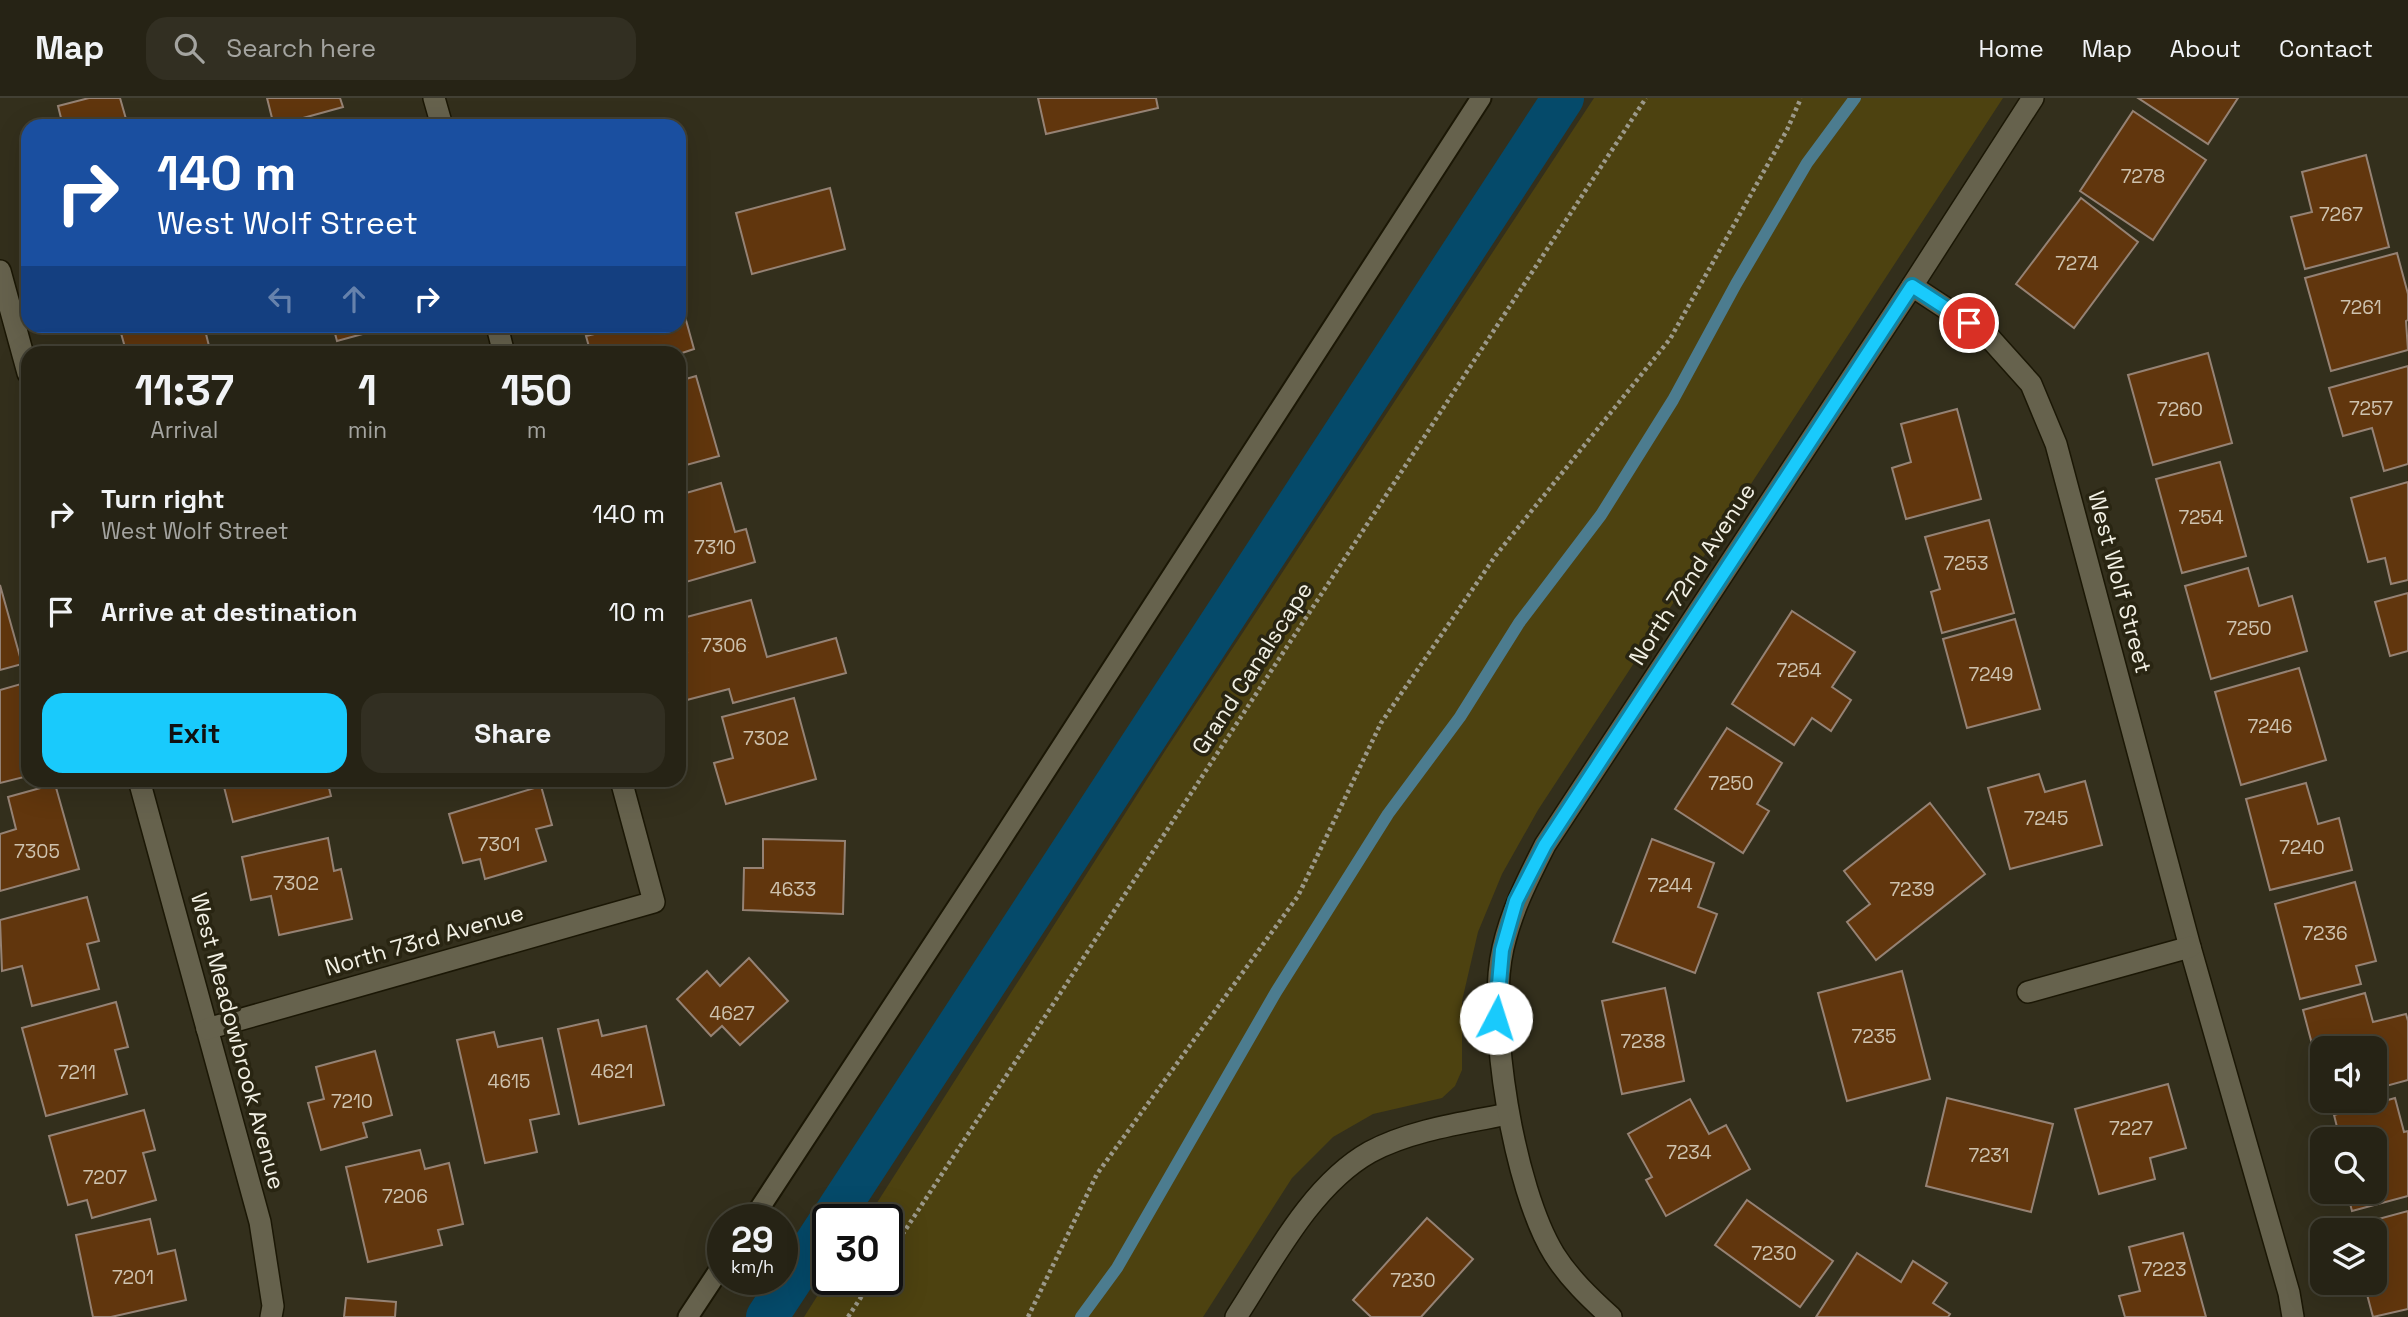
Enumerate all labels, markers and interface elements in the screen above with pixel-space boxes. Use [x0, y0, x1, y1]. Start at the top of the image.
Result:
search box [146, 17, 636, 80]
text: Map [35, 27, 104, 69]
icon: search [170, 29, 208, 67]
text: Search here [226, 31, 376, 65]
text: Home [1978, 33, 2044, 64]
text: Map [2082, 33, 2132, 64]
text: About [2170, 33, 2241, 64]
text: Contact [2279, 33, 2373, 64]
text: 140 m [157, 142, 296, 204]
icon: right [42, 147, 133, 238]
house number: 7278 [2121, 164, 2165, 189]
house number: 7267 [2319, 202, 2363, 227]
text: West Wolf Street [157, 203, 418, 243]
house number: 7274 [2055, 251, 2099, 276]
icon: left [262, 280, 300, 318]
icon: ahead [335, 280, 373, 318]
icon: right [408, 280, 446, 318]
pin [1939, 293, 1999, 353]
house number: 7261 [2340, 295, 2382, 320]
icon: arrive [1950, 304, 1988, 342]
text: 11:37 [135, 364, 234, 417]
text: 1 [358, 364, 377, 417]
text: 150 [501, 364, 572, 417]
house number: 7257 [2349, 396, 2393, 421]
house number: 7260 [2157, 397, 2203, 422]
text: Arrival [150, 415, 219, 445]
text: min [348, 415, 387, 445]
text: m [527, 415, 546, 445]
street label: North 72nd Avenue [1622, 477, 1762, 671]
text: Turn right [101, 482, 225, 516]
street label: West Wolf Street [2081, 488, 2159, 676]
icon: right [42, 495, 80, 533]
text: 140 m [592, 497, 665, 531]
house number: 7254 [2178, 505, 2224, 530]
text: West Wolf Street [101, 516, 289, 546]
house number: 7310 [694, 535, 736, 560]
house number: 7253 [1944, 551, 1988, 576]
street label: Grand Canalscape [1185, 576, 1319, 760]
icon: arrive [42, 593, 80, 631]
text: Arrive at destination [101, 595, 358, 629]
text: 10 m [608, 595, 665, 629]
house number: 7250 [2226, 616, 2272, 641]
house number: 7306 [701, 633, 747, 658]
house number: 7254 [1776, 658, 1822, 683]
house number: 7249 [1969, 662, 2013, 687]
button: Exit [42, 693, 347, 773]
button: Share [361, 693, 665, 773]
house number: 7246 [2248, 714, 2292, 739]
house number: 7302 [743, 726, 789, 751]
house number: 7250 [1708, 771, 1754, 796]
house number: 7245 [2024, 806, 2068, 831]
house number: 7301 [478, 832, 520, 857]
house number: 7240 [2279, 835, 2325, 860]
house number: 7305 [14, 839, 60, 864]
house number: 7302 [273, 871, 319, 896]
house number: 7244 [1647, 873, 1693, 898]
house number: 4633 [770, 877, 816, 902]
house number: 7239 [1889, 877, 1935, 902]
street label: West Meadowbrook Avenue [184, 889, 292, 1193]
street label: North 73rd Avenue [321, 897, 527, 983]
house number: 7236 [2302, 921, 2348, 946]
position arrow [1459, 981, 1533, 1055]
house number: 4627 [709, 1001, 755, 1026]
house number: 7235 [1852, 1024, 1896, 1049]
house number: 7238 [1620, 1029, 1666, 1054]
map controls [2310, 1036, 2387, 1295]
button: sound [2310, 1036, 2387, 1113]
house number: 4621 [591, 1059, 633, 1084]
house number: 7211 [58, 1060, 96, 1085]
house number: 4615 [488, 1069, 530, 1094]
house number: 7210 [331, 1089, 373, 1114]
house number: 7227 [2109, 1116, 2153, 1141]
button: search [2310, 1127, 2387, 1204]
house number: 7234 [1666, 1140, 1712, 1165]
house number: 7231 [1968, 1143, 2010, 1168]
house number: 7207 [83, 1165, 128, 1190]
house number: 7206 [382, 1184, 428, 1209]
speed limit sign: 30 [812, 1204, 903, 1295]
text: 29 [731, 1218, 774, 1262]
button: layers [2310, 1218, 2387, 1295]
house number: 7230 [1751, 1241, 1797, 1266]
text: km/h [731, 1255, 774, 1278]
house number: 7223 [2142, 1257, 2186, 1282]
house number: 7201 [112, 1265, 154, 1290]
house number: 7230 [1390, 1268, 1436, 1293]

